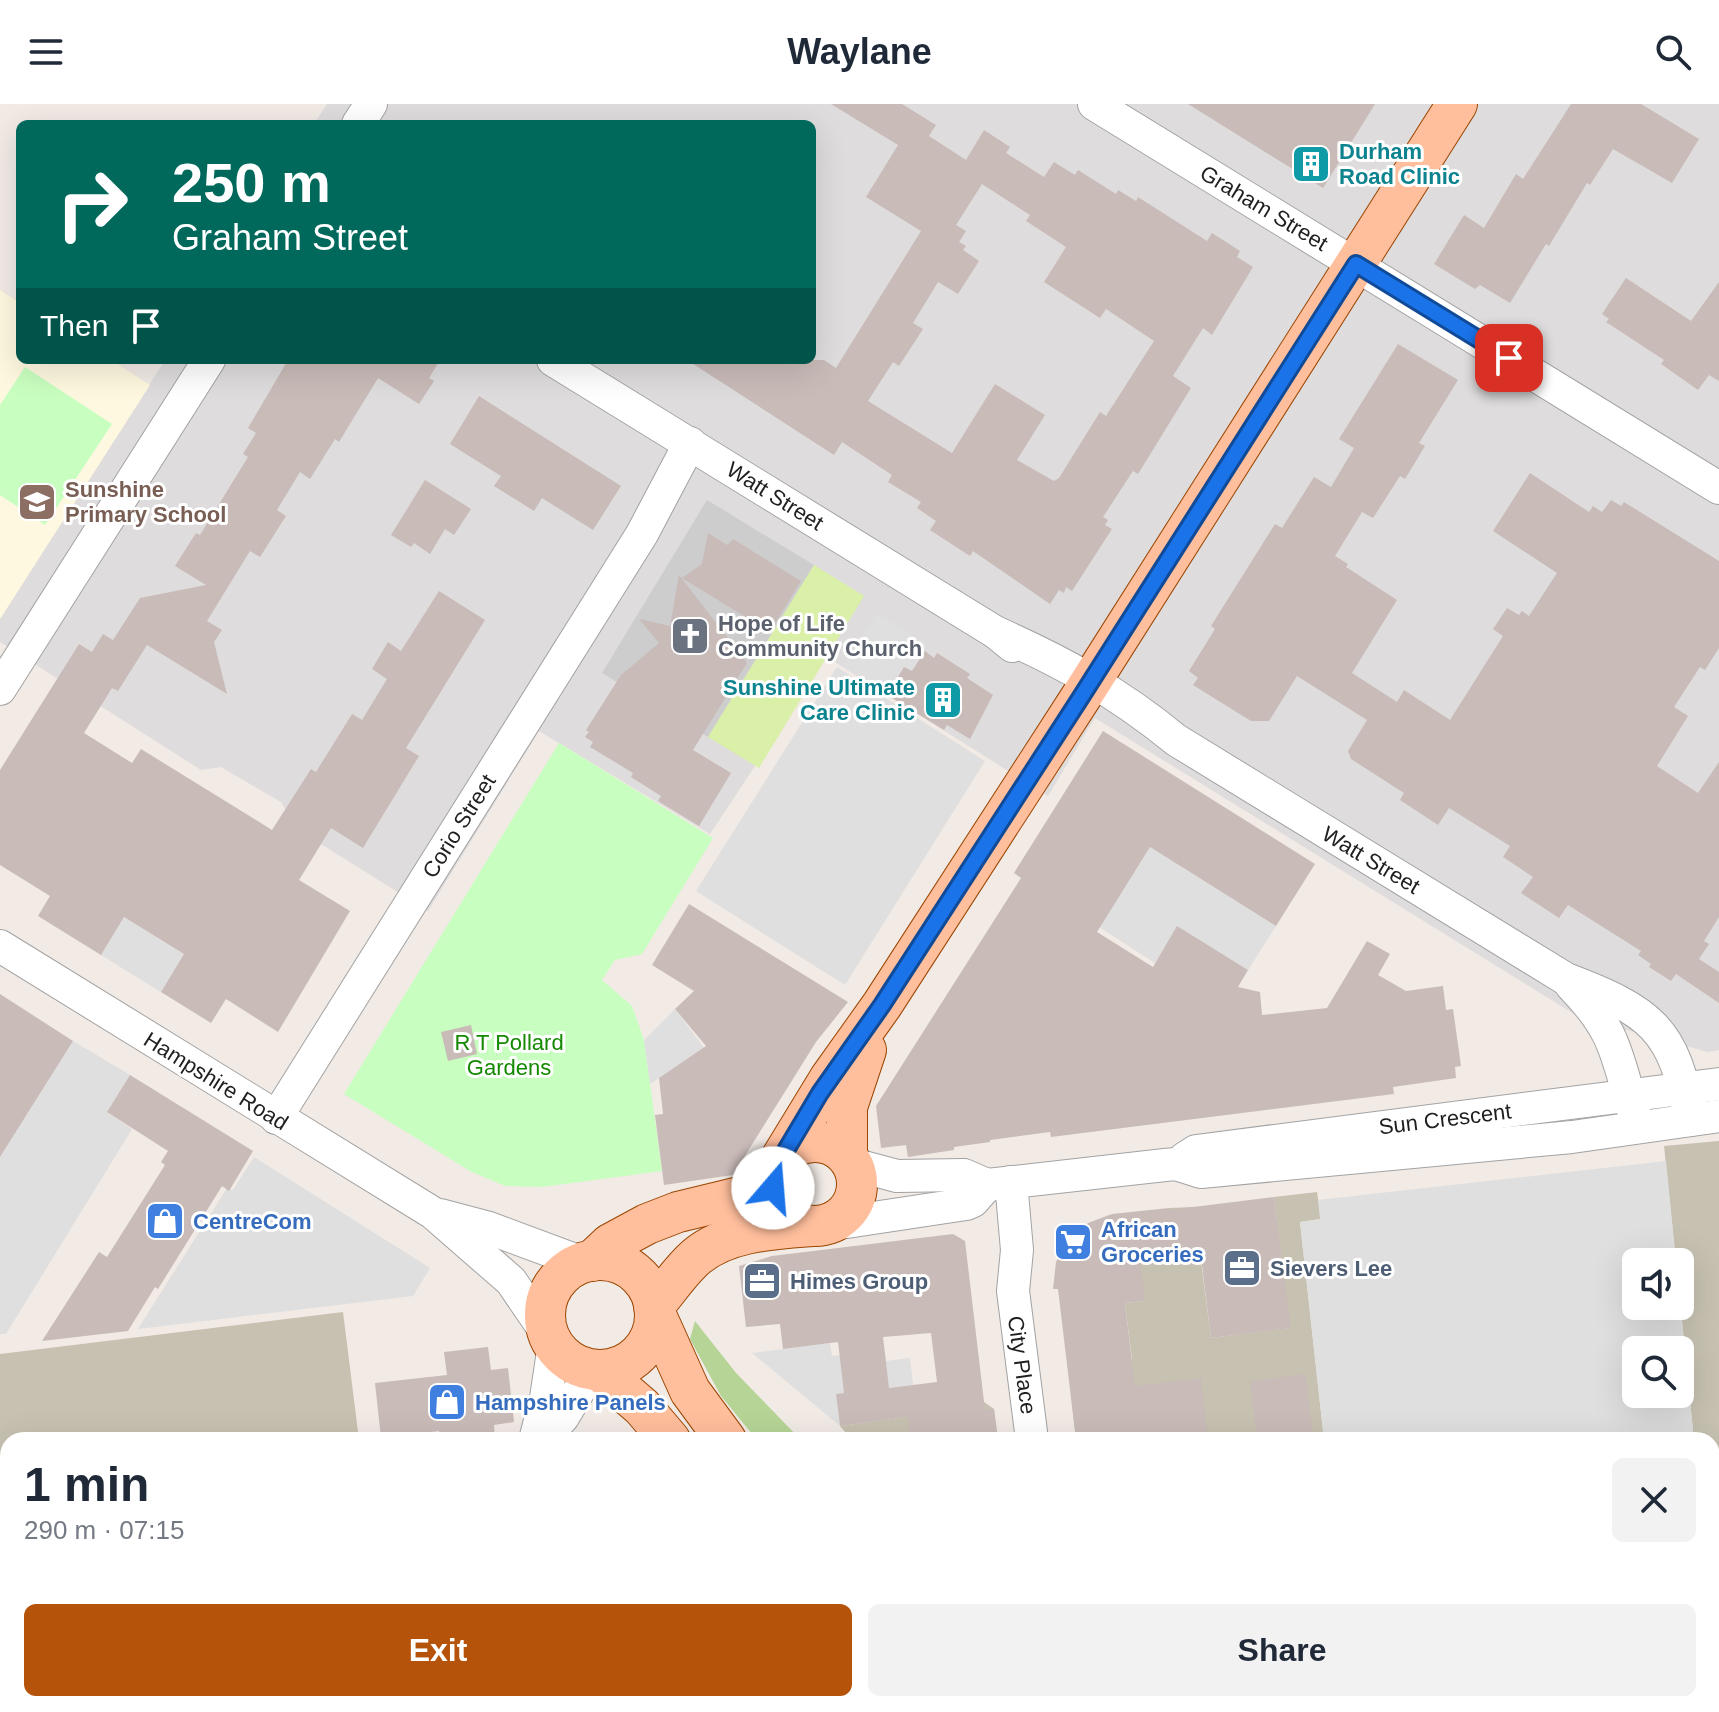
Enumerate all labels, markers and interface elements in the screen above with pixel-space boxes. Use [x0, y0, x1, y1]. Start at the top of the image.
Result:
icon: menu [24, 30, 68, 74]
icon: search [1651, 30, 1695, 74]
text: Waylane [787, 31, 932, 72]
place label: Durham Road Clinic [1339, 139, 1460, 189]
building icon: Durham Road Clinic [1290, 143, 1332, 185]
text: 250 m [172, 151, 331, 214]
icon: right [40, 152, 144, 256]
street label: Graham Street [1196, 160, 1332, 256]
text: Graham Street [172, 217, 408, 258]
icon: arrive [124, 304, 168, 348]
text: Then [40, 309, 108, 342]
pin [1475, 324, 1543, 392]
icon: arrive [1487, 336, 1531, 380]
street label: Watt Street [722, 456, 828, 536]
place label: Sunshine Primary School [65, 477, 226, 527]
school or university icon: Sunshine Primary School [16, 481, 58, 523]
place label: Hope of Life Community Church [718, 611, 922, 661]
church icon: Hope of Life Community Church [669, 615, 711, 657]
place label: Sunshine Ultimate Care Clinic [723, 675, 915, 725]
building icon: Sunshine Ultimate Care Clinic [922, 679, 964, 721]
street label: Corio Street [417, 770, 501, 882]
street label: Watt Street [1318, 821, 1424, 899]
street label: Hampshire Road [139, 1027, 293, 1135]
park label: R T Pollard Gardens [454, 1030, 564, 1080]
street label: Sun Crescent [1377, 1098, 1513, 1140]
position arrow [731, 1146, 815, 1230]
shop icon: CentreCom [144, 1200, 186, 1242]
place label: CentreCom [193, 1209, 312, 1234]
place label: African Groceries [1101, 1217, 1204, 1267]
supermarket icon: African Groceries [1052, 1221, 1094, 1263]
office icon: Sievers Lee [1221, 1247, 1263, 1289]
map controls [1622, 1248, 1694, 1408]
button: sound [1622, 1248, 1694, 1320]
place label: Sievers Lee [1270, 1256, 1392, 1281]
office icon: Himes Group [741, 1260, 783, 1302]
place label: Himes Group [790, 1269, 928, 1294]
street label: City Place [1003, 1314, 1041, 1416]
button: search [1622, 1336, 1694, 1408]
shop icon: Hampshire Panels [426, 1381, 468, 1423]
place label: Hampshire Panels [475, 1390, 666, 1415]
text: 1 min [24, 1458, 149, 1511]
button: close [1612, 1458, 1696, 1542]
text: 290 m · 07:15 [24, 1515, 184, 1545]
button: Exit [24, 1604, 852, 1696]
button: Share [868, 1604, 1696, 1696]

